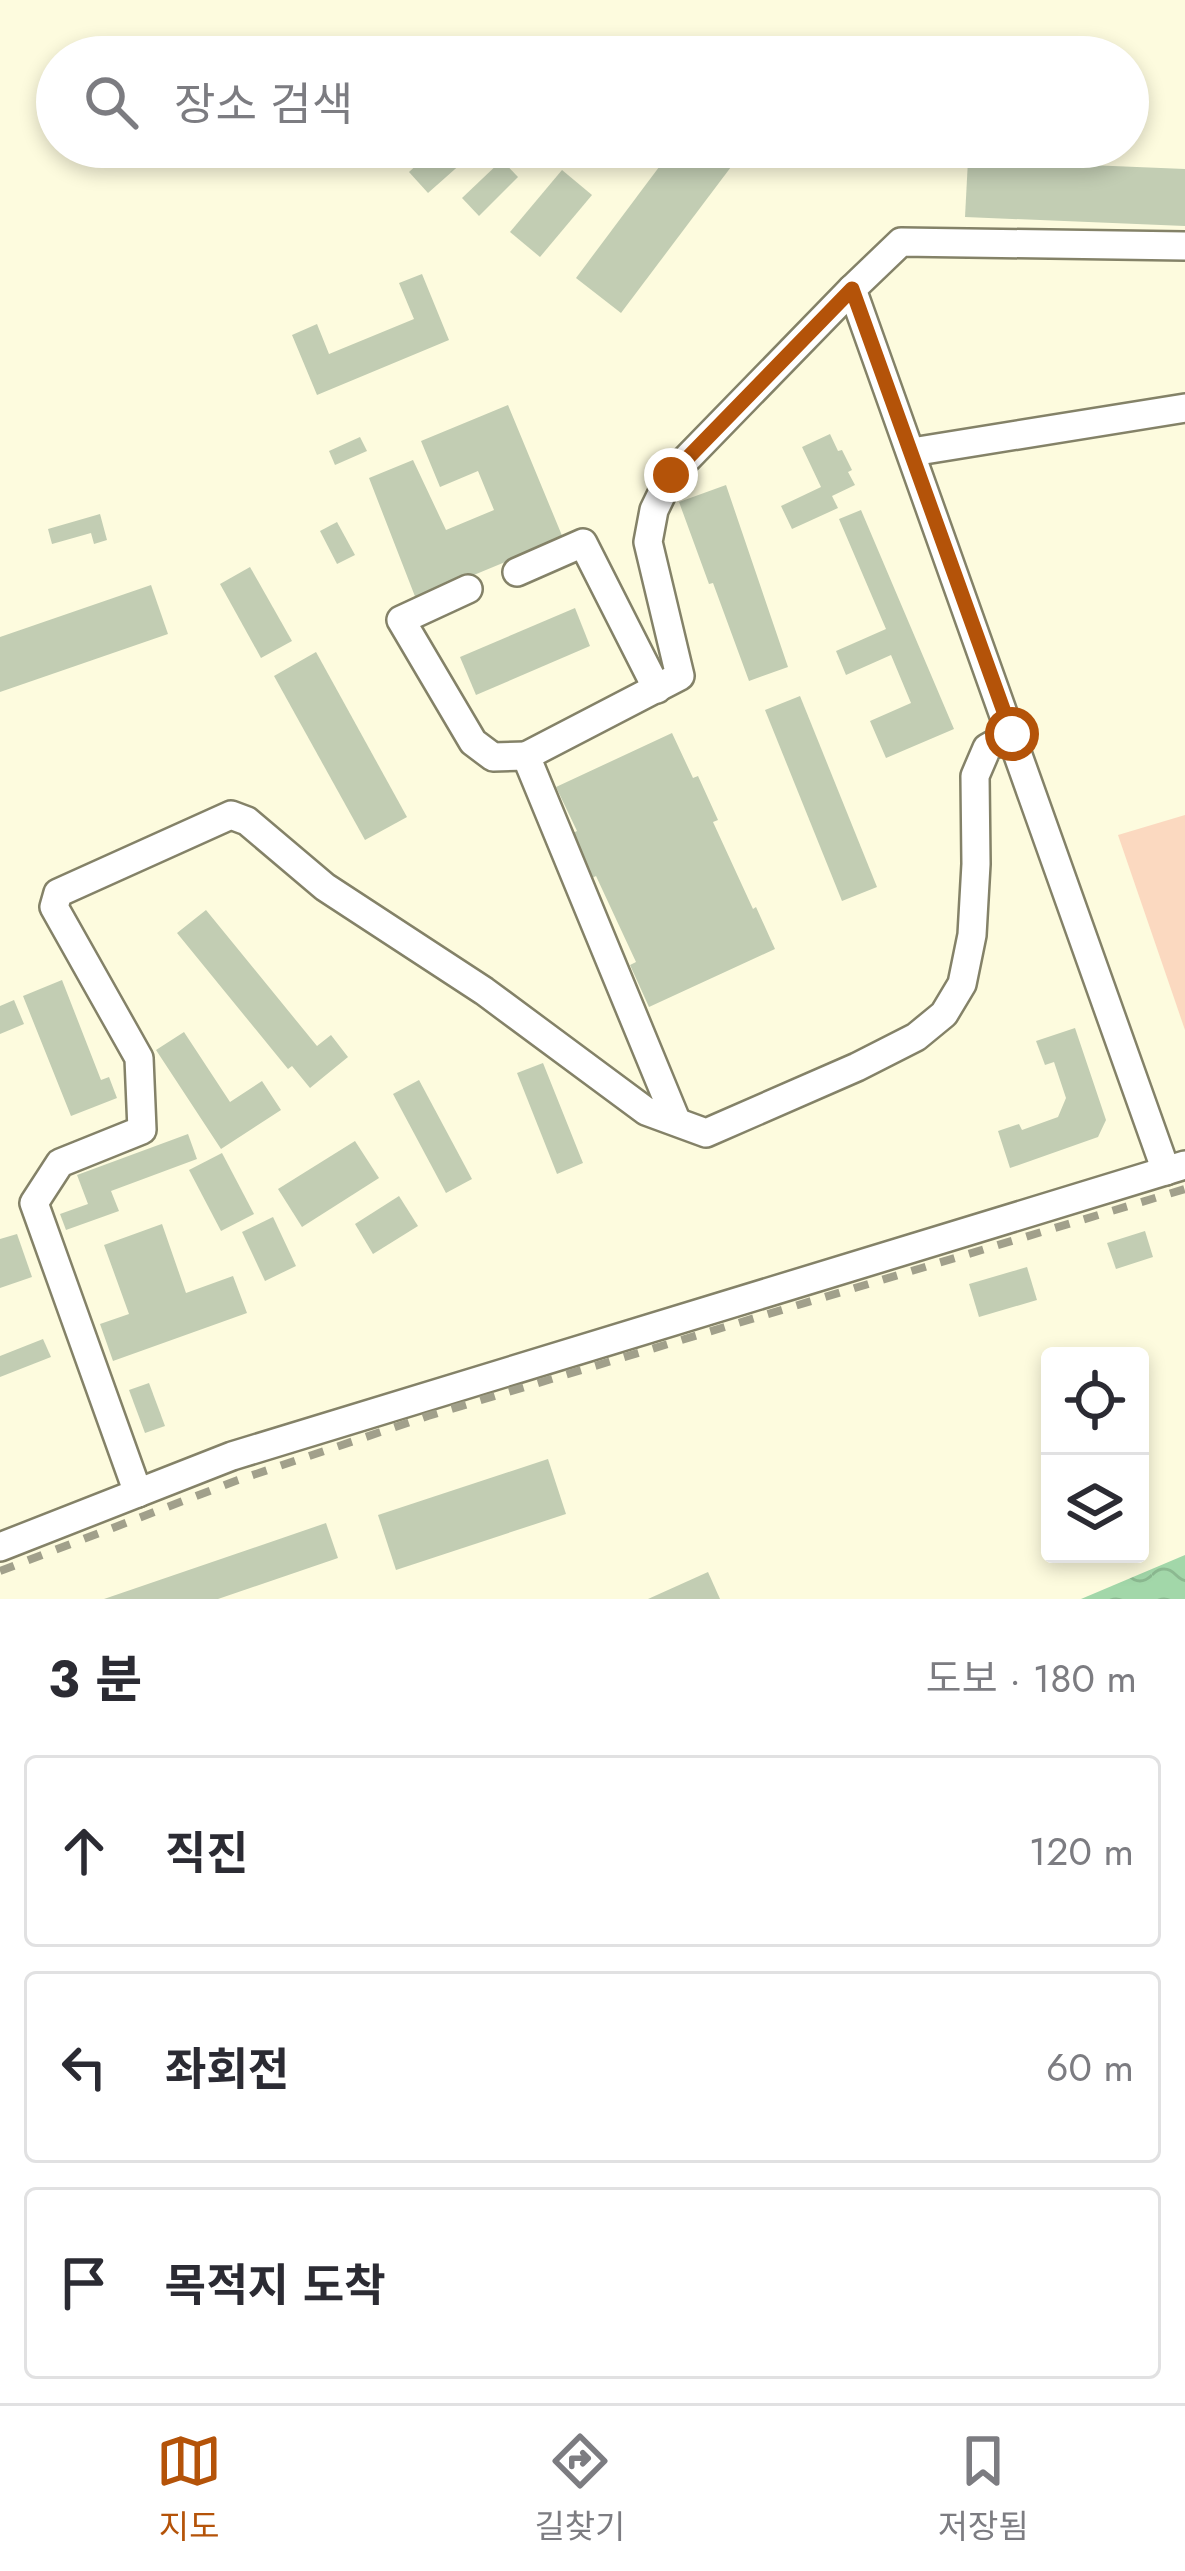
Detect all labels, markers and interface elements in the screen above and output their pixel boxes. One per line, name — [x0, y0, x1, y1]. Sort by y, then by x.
search box — [36, 36, 1149, 168]
icon: search — [78, 69, 144, 135]
text: 장소 검색 — [174, 72, 353, 137]
route end — [644, 448, 698, 502]
route start — [985, 707, 1039, 761]
map controls — [1041, 1347, 1149, 1563]
button: locate — [1041, 1347, 1149, 1455]
button: layers — [1041, 1455, 1149, 1563]
text: 3 분 — [48, 1642, 142, 1716]
text: 도보 · 180 m — [926, 1650, 1137, 1707]
icon: ahead — [51, 1818, 117, 1884]
text: 직진 — [165, 1821, 248, 1886]
text: 120 m — [1029, 1823, 1134, 1880]
icon: left — [51, 2034, 117, 2100]
text: 좌회전 — [165, 2037, 289, 2102]
text: 60 m — [1046, 2039, 1134, 2096]
icon: arrive — [51, 2250, 117, 2316]
text: 목적지 도착 — [165, 2253, 386, 2318]
tab: 지도 — [156, 2428, 222, 2550]
tab: 길찾기 — [534, 2428, 625, 2550]
tab: 저장됨 — [938, 2428, 1029, 2550]

